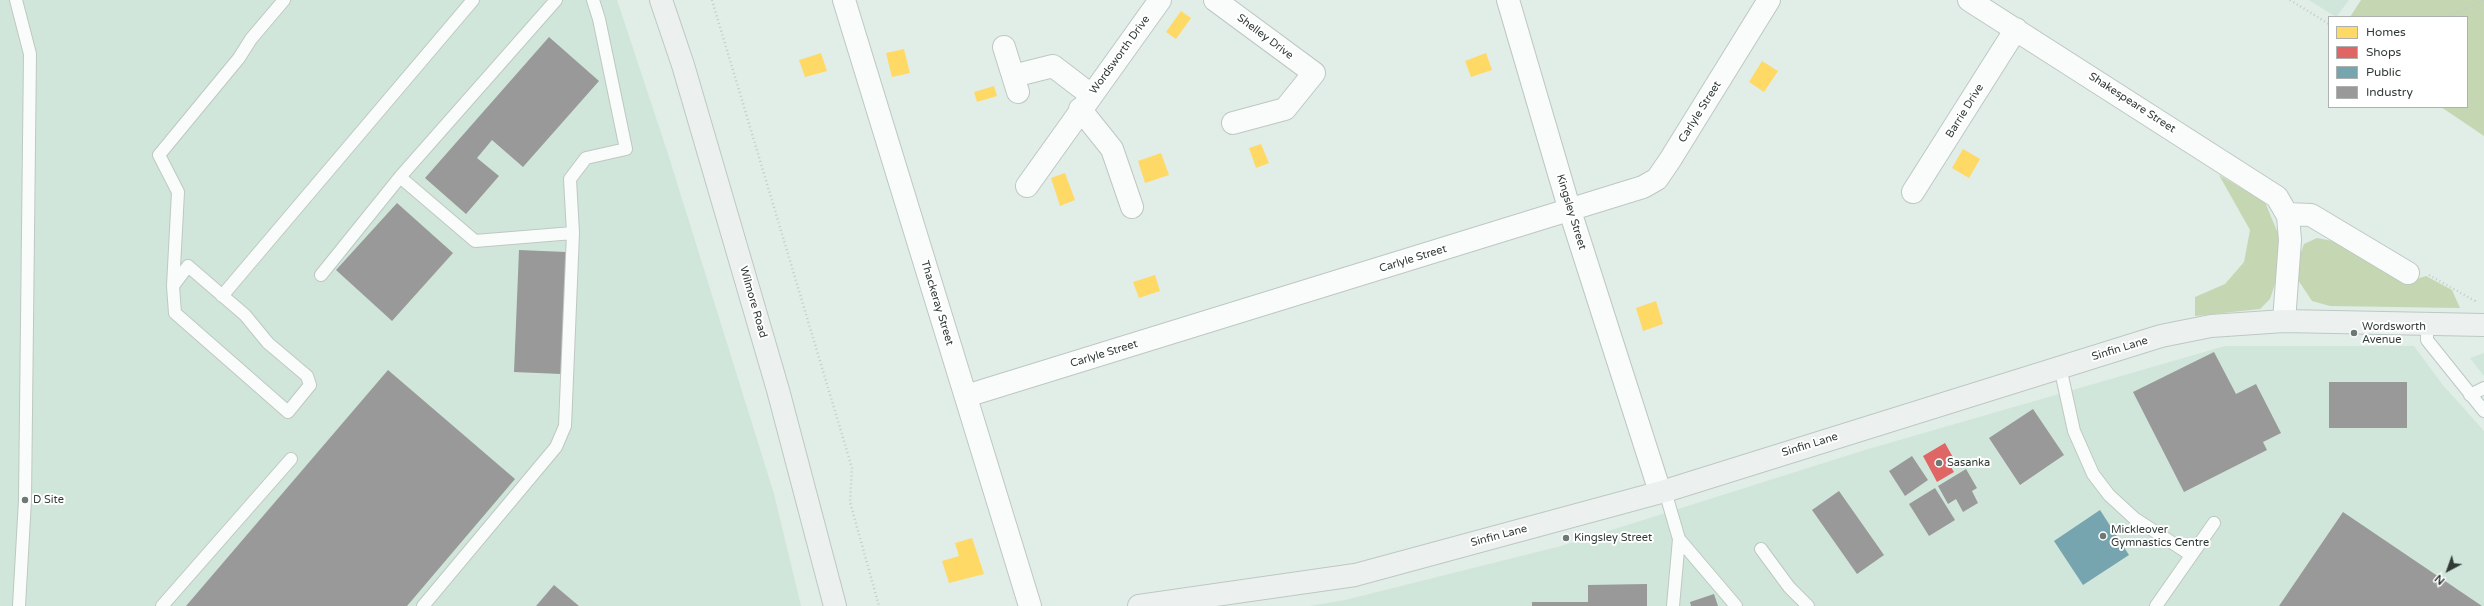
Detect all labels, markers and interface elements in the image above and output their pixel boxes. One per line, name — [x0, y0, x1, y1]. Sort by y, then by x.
street label: Shelley Drive — [1234, 12, 1296, 62]
street label: Wordsworth Drive — [1087, 13, 1153, 97]
legend — [2328, 16, 2468, 108]
text: Homes — [2366, 25, 2406, 39]
text: Shops — [2366, 45, 2401, 59]
text: Public — [2366, 65, 2401, 79]
street label: Shakespeare Street — [2086, 70, 2178, 136]
street label: Carlyle Street — [1676, 79, 1724, 145]
street label: Barrie Drive — [1943, 82, 1987, 140]
text: Industry — [2366, 85, 2413, 99]
street label: Kingsley Street — [1553, 173, 1589, 251]
street label: Carlyle Street — [1378, 242, 1448, 276]
street label: Thackeray Street — [918, 259, 956, 347]
street label: Wilmore Road — [736, 265, 770, 339]
place label: Wordsworth Avenue — [2362, 320, 2426, 346]
marker: Wordsworth Avenue — [2349, 328, 2359, 338]
street label: Sinfin Lane — [2090, 334, 2150, 364]
street label: Carlyle Street — [1069, 337, 1139, 371]
street label: Sinfin Lane — [1780, 430, 1840, 460]
place label: Sasanka — [1947, 456, 1990, 470]
marker: Sasanka — [1934, 458, 1944, 468]
place label: D Site — [33, 493, 64, 507]
marker: D Site — [20, 495, 30, 505]
street label: Sinfin Lane — [1469, 522, 1529, 550]
place label: Mickleover Gymnastics Centre — [2111, 523, 2209, 549]
place label: Kingsley Street — [1574, 531, 1652, 545]
marker: Mickleover Gymnastics Centre — [2098, 531, 2108, 541]
marker: Kingsley Street — [1561, 533, 1571, 543]
north arrow — [2428, 550, 2468, 590]
text: N — [2432, 572, 2447, 587]

